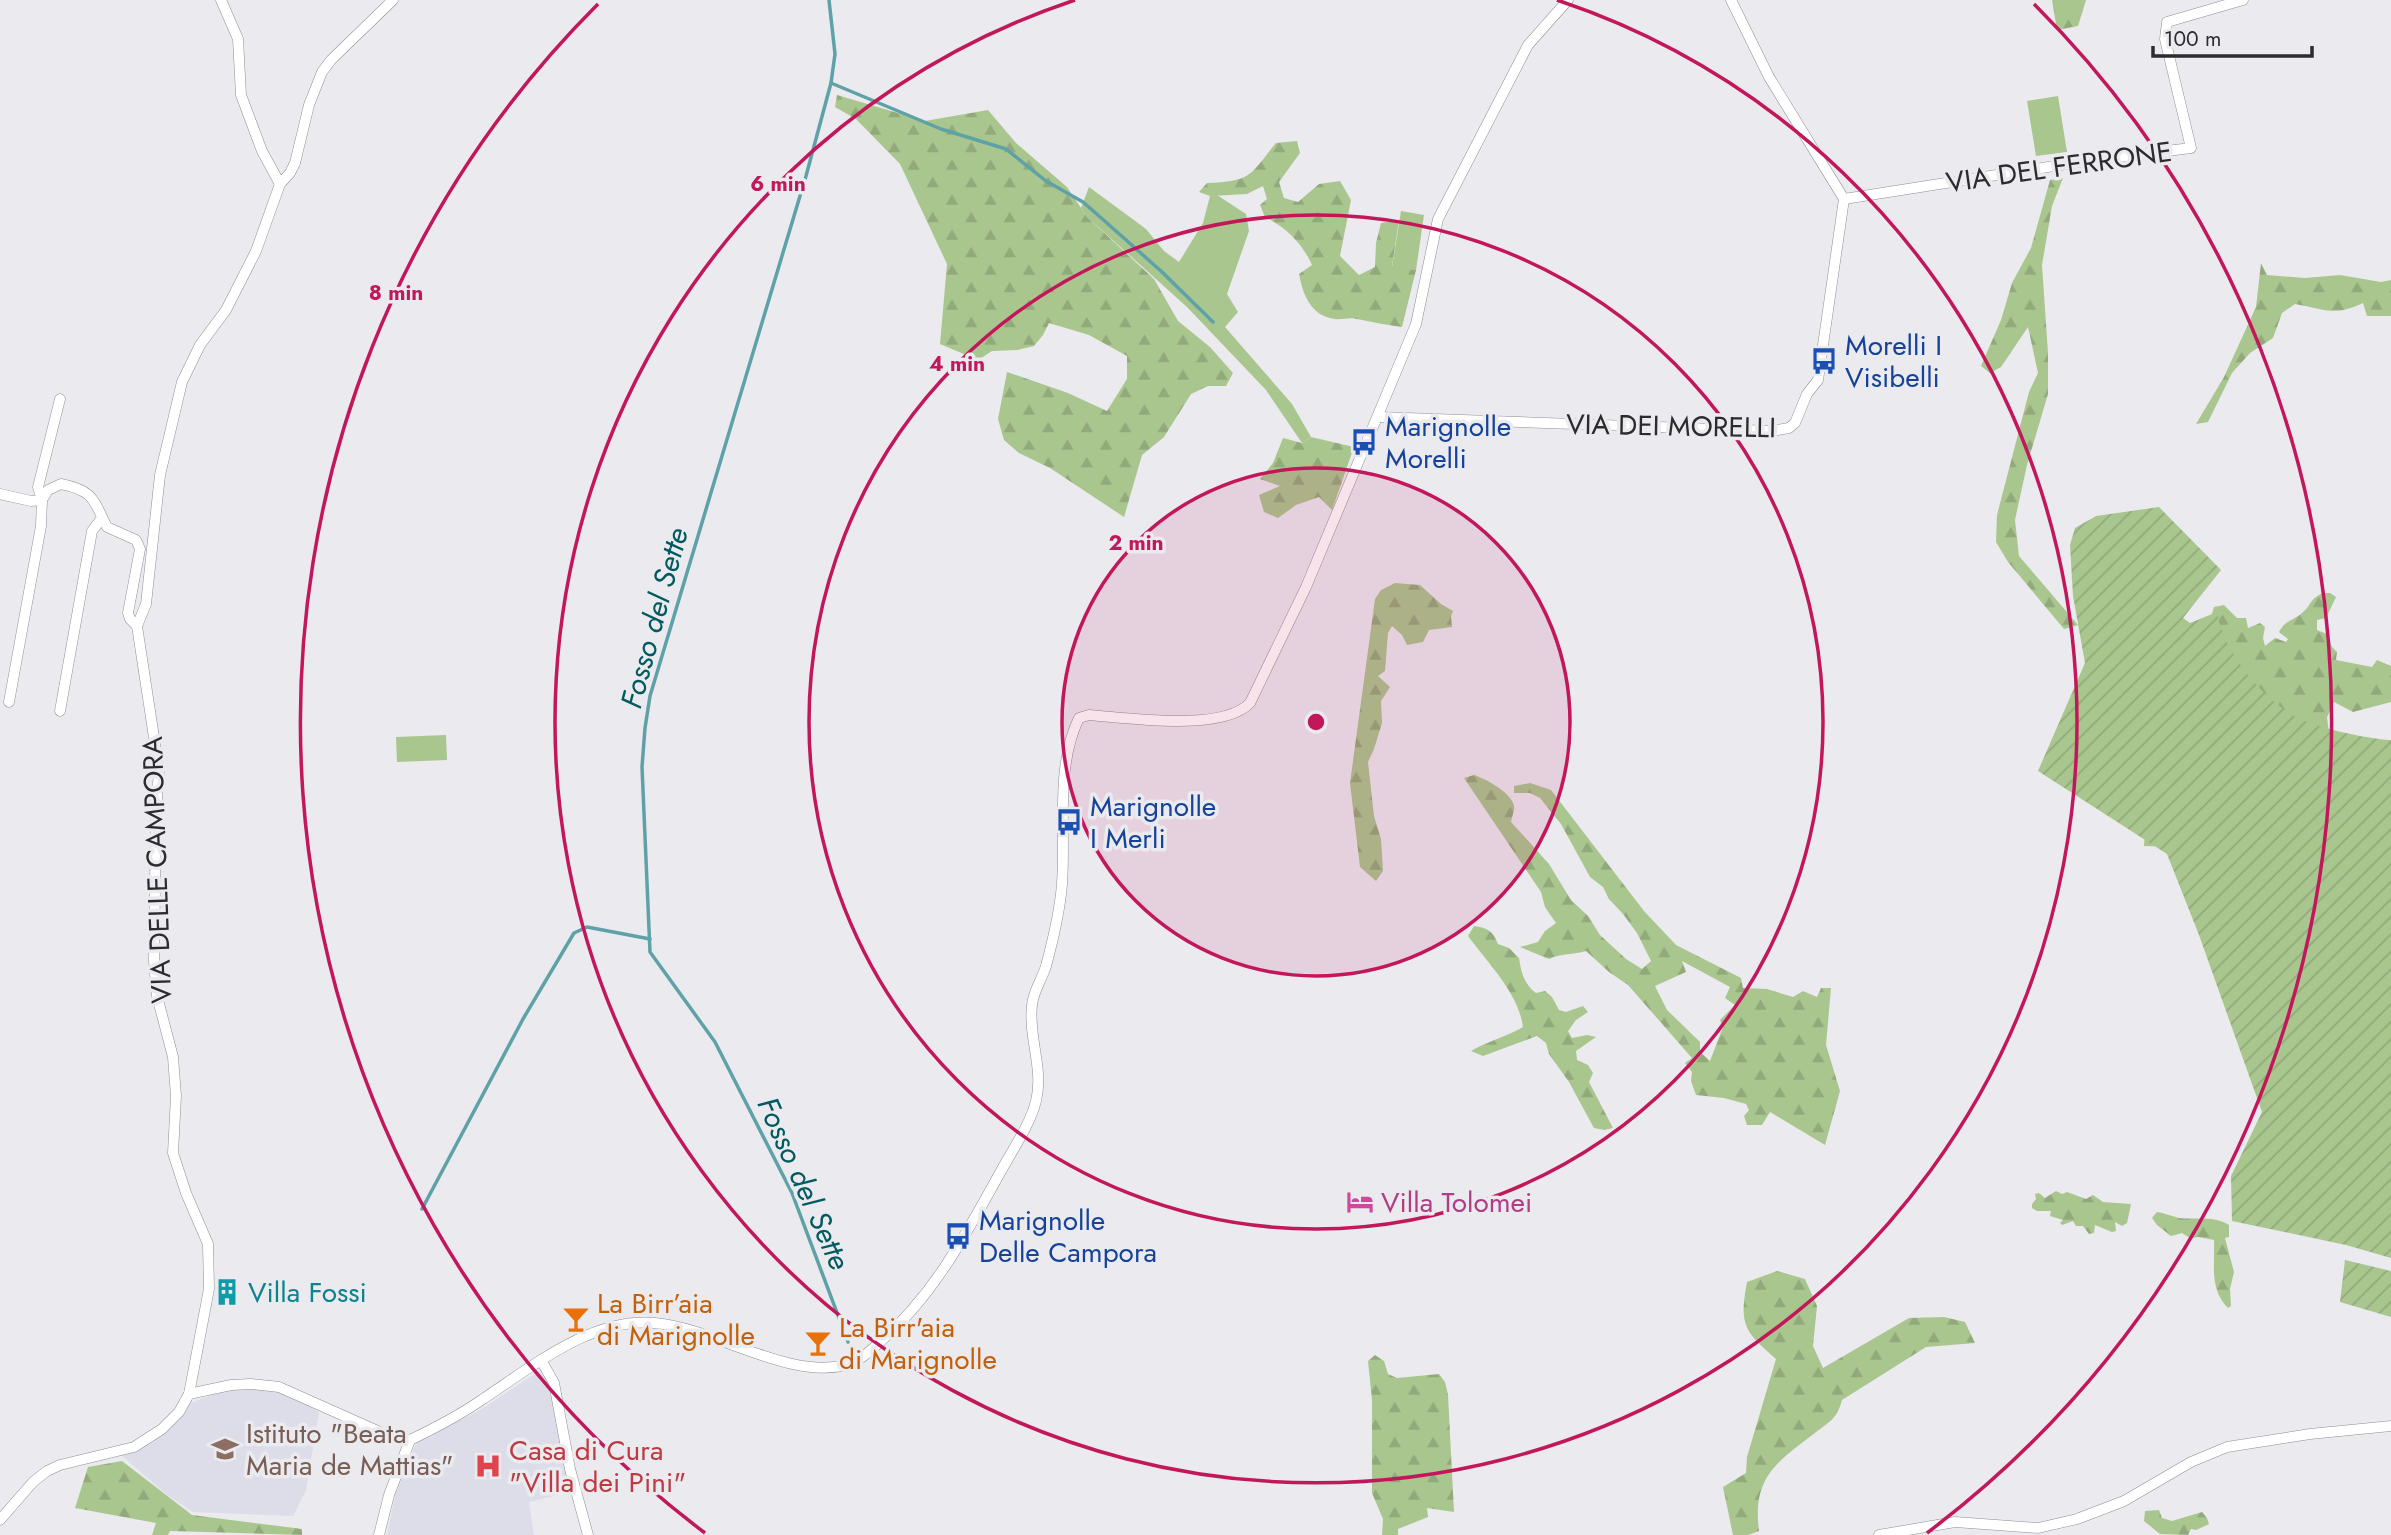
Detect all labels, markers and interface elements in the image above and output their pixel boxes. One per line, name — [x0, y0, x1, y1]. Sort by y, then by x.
scale bar — [2153, 14, 2312, 58]
text: 100 m — [2164, 24, 2221, 54]
street label: VIA DEL FERRONE — [1943, 131, 2175, 203]
text: 6 min — [750, 169, 806, 199]
text: 8 min — [369, 278, 423, 308]
place label: Morelli I Visibelli — [1845, 325, 1942, 398]
bus stop icon: Morelli I Visibelli — [1809, 346, 1839, 376]
text: 4 min — [929, 349, 985, 379]
street label: VIA DEI MORELLI — [1566, 404, 1776, 448]
place label: Marignolle Morelli — [1385, 406, 1511, 479]
bus stop icon: Marignolle Morelli — [1349, 427, 1379, 457]
water label: Fosso del Sette — [609, 523, 699, 713]
text: 2 min — [1108, 528, 1164, 558]
centre of rings — [1304, 710, 1328, 734]
street label: VIA DELLE CAMPORA — [132, 735, 182, 1004]
place label: Marignolle I Merli — [1090, 786, 1216, 859]
bus stop icon: Marignolle I Merli — [1054, 807, 1084, 837]
water label: Fosso del Sette — [747, 1090, 861, 1276]
place label: Villa Tolomei — [1381, 1182, 1532, 1223]
hotel icon: Villa Tolomei — [1345, 1187, 1375, 1217]
place label: Marignolle Delle Campora — [979, 1200, 1157, 1273]
bus stop icon: Marignolle Delle Campora — [943, 1221, 973, 1251]
place label: Villa Fossi — [248, 1272, 367, 1313]
building icon: Villa Fossi — [212, 1277, 242, 1307]
place label: La Birr’aia di Marignolle — [597, 1283, 755, 1356]
bar icon: La Birr’aia di Marignolle — [561, 1304, 591, 1334]
place label: La Birr'aia di Marignolle — [839, 1307, 997, 1380]
bar icon: La Birr'aia di Marignolle — [803, 1328, 833, 1358]
place label: Istituto "Beata Maria de Mattias" — [246, 1413, 453, 1486]
place label: Casa di Cura "Villa dei Pini" — [509, 1430, 686, 1503]
school or university icon: Istituto "Beata Maria de Mattias" — [210, 1434, 240, 1464]
hospital icon: Casa di Cura "Villa dei Pini" — [473, 1451, 503, 1481]

